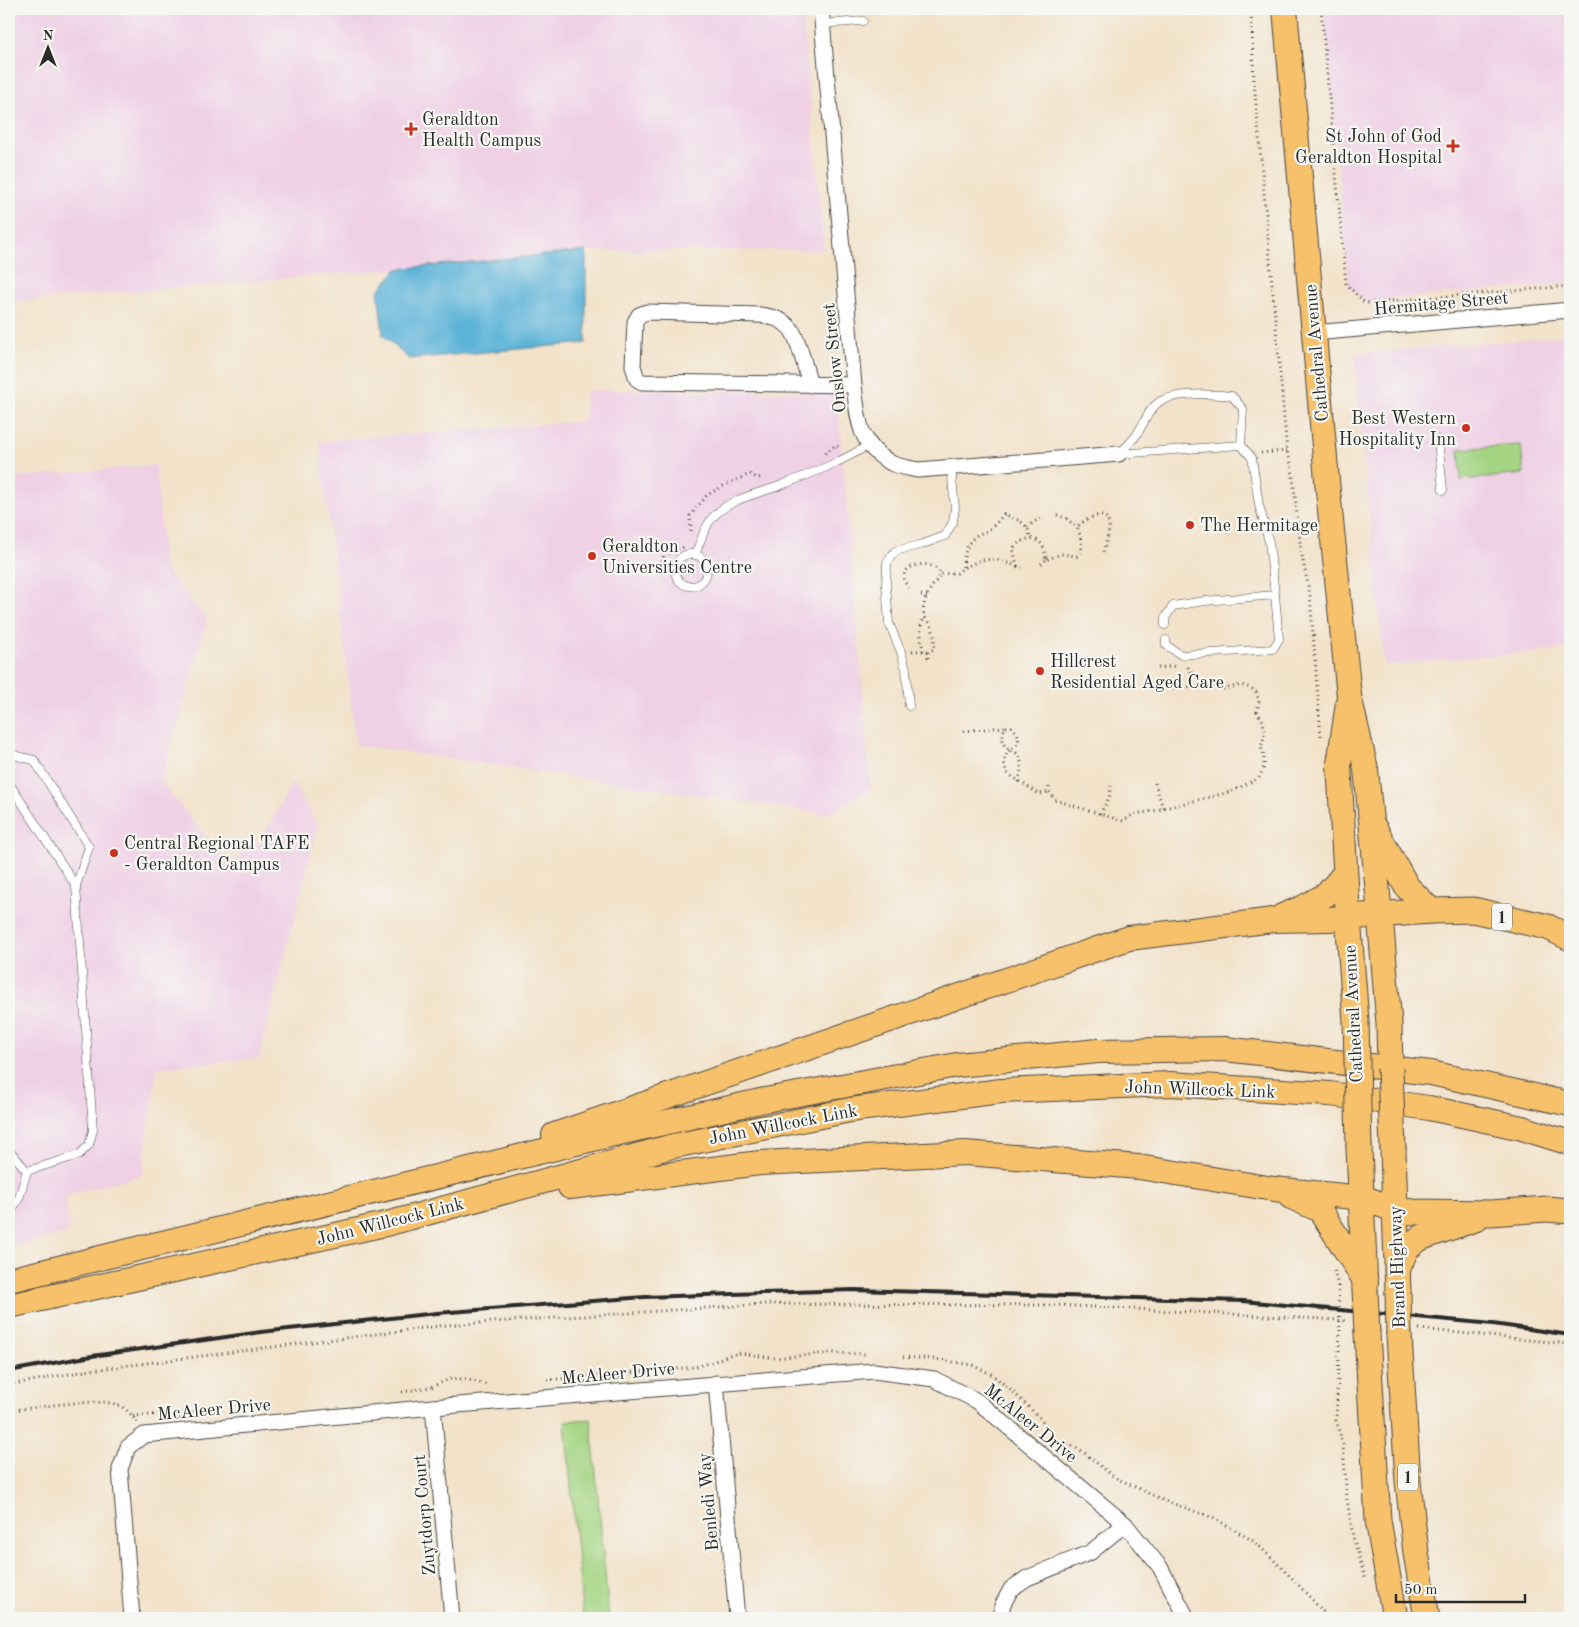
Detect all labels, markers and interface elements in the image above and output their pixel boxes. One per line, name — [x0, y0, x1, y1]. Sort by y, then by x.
north arrow — [22, 22, 72, 72]
text: N — [43, 29, 54, 43]
place label: Geraldton Health Campus — [422, 111, 542, 150]
marker: Geraldton Health Campus — [404, 122, 418, 136]
place label: St John of God Geraldton Hospital — [1295, 128, 1442, 167]
marker: St John of God Geraldton Hospital — [1446, 139, 1460, 153]
street label: Cathedral Avenue — [1302, 283, 1332, 422]
street label: Hermitage Street — [1373, 289, 1509, 319]
street label: Onslow Street — [820, 302, 850, 414]
place label: Best Western Hospitality Inn — [1339, 410, 1456, 449]
marker: Best Western Hospitality Inn — [1460, 422, 1472, 434]
place label: The Hermitage — [1200, 517, 1318, 535]
marker: The Hermitage — [1184, 519, 1196, 531]
place label: Geraldton Universities Centre — [602, 538, 752, 577]
marker: Geraldton Universities Centre — [586, 550, 598, 562]
place label: Hillcrest Residential Aged Care — [1050, 653, 1224, 692]
marker: Hillcrest Residential Aged Care — [1034, 665, 1046, 677]
place label: Central Regional TAFE - Geraldton Campus — [124, 835, 309, 874]
marker: Central Regional TAFE - Geraldton Campus — [108, 847, 120, 859]
road number: 1 — [1492, 904, 1512, 930]
street label: Cathedral Avenue — [1341, 945, 1367, 1083]
street label: John Willcock Link — [1124, 1078, 1276, 1102]
street label: John Willcock Link — [707, 1102, 859, 1148]
street label: John Willcock Link — [315, 1195, 466, 1249]
street label: Brand Highway — [1387, 1205, 1409, 1329]
street label: McAleer Drive — [561, 1360, 676, 1388]
street label: McAleer Drive — [981, 1381, 1080, 1467]
street label: McAleer Drive — [157, 1396, 272, 1424]
street label: Benledi Way — [696, 1451, 722, 1552]
street label: Zuytdorp Court — [411, 1454, 439, 1576]
road number: 1 — [1398, 1464, 1418, 1490]
scale bar — [1396, 1572, 1525, 1604]
text: 50 m — [1404, 1583, 1438, 1598]

